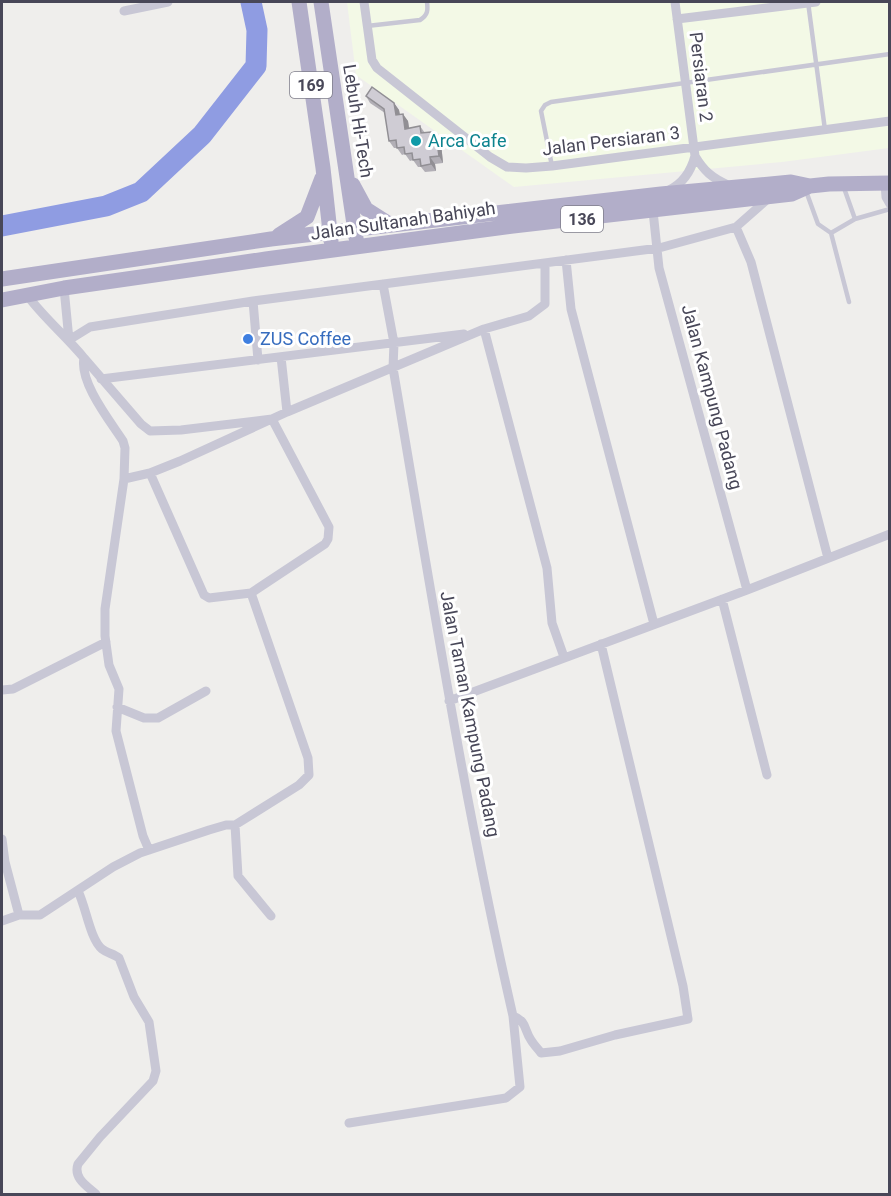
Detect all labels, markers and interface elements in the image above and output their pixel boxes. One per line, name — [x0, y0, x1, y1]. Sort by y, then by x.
street label: Persiaran 2 — [686, 31, 717, 123]
street label: Lebuh Hi-Tech — [339, 63, 378, 179]
road number: 169 — [290, 72, 332, 98]
street label: Jalan Persiaran 3 — [541, 122, 681, 159]
place label: Arca Cafe — [428, 130, 506, 151]
marker: Arca Cafe — [409, 134, 423, 148]
street label: Jalan Sultanah Bahiyah — [309, 197, 497, 244]
road number: 136 — [561, 206, 603, 232]
street label: Jalan Kampung Padang — [678, 302, 747, 492]
place label: ZUS Coffee — [260, 328, 351, 349]
marker: ZUS Coffee — [241, 332, 255, 346]
street label: Jalan Taman Kampung Padang — [436, 589, 505, 839]

